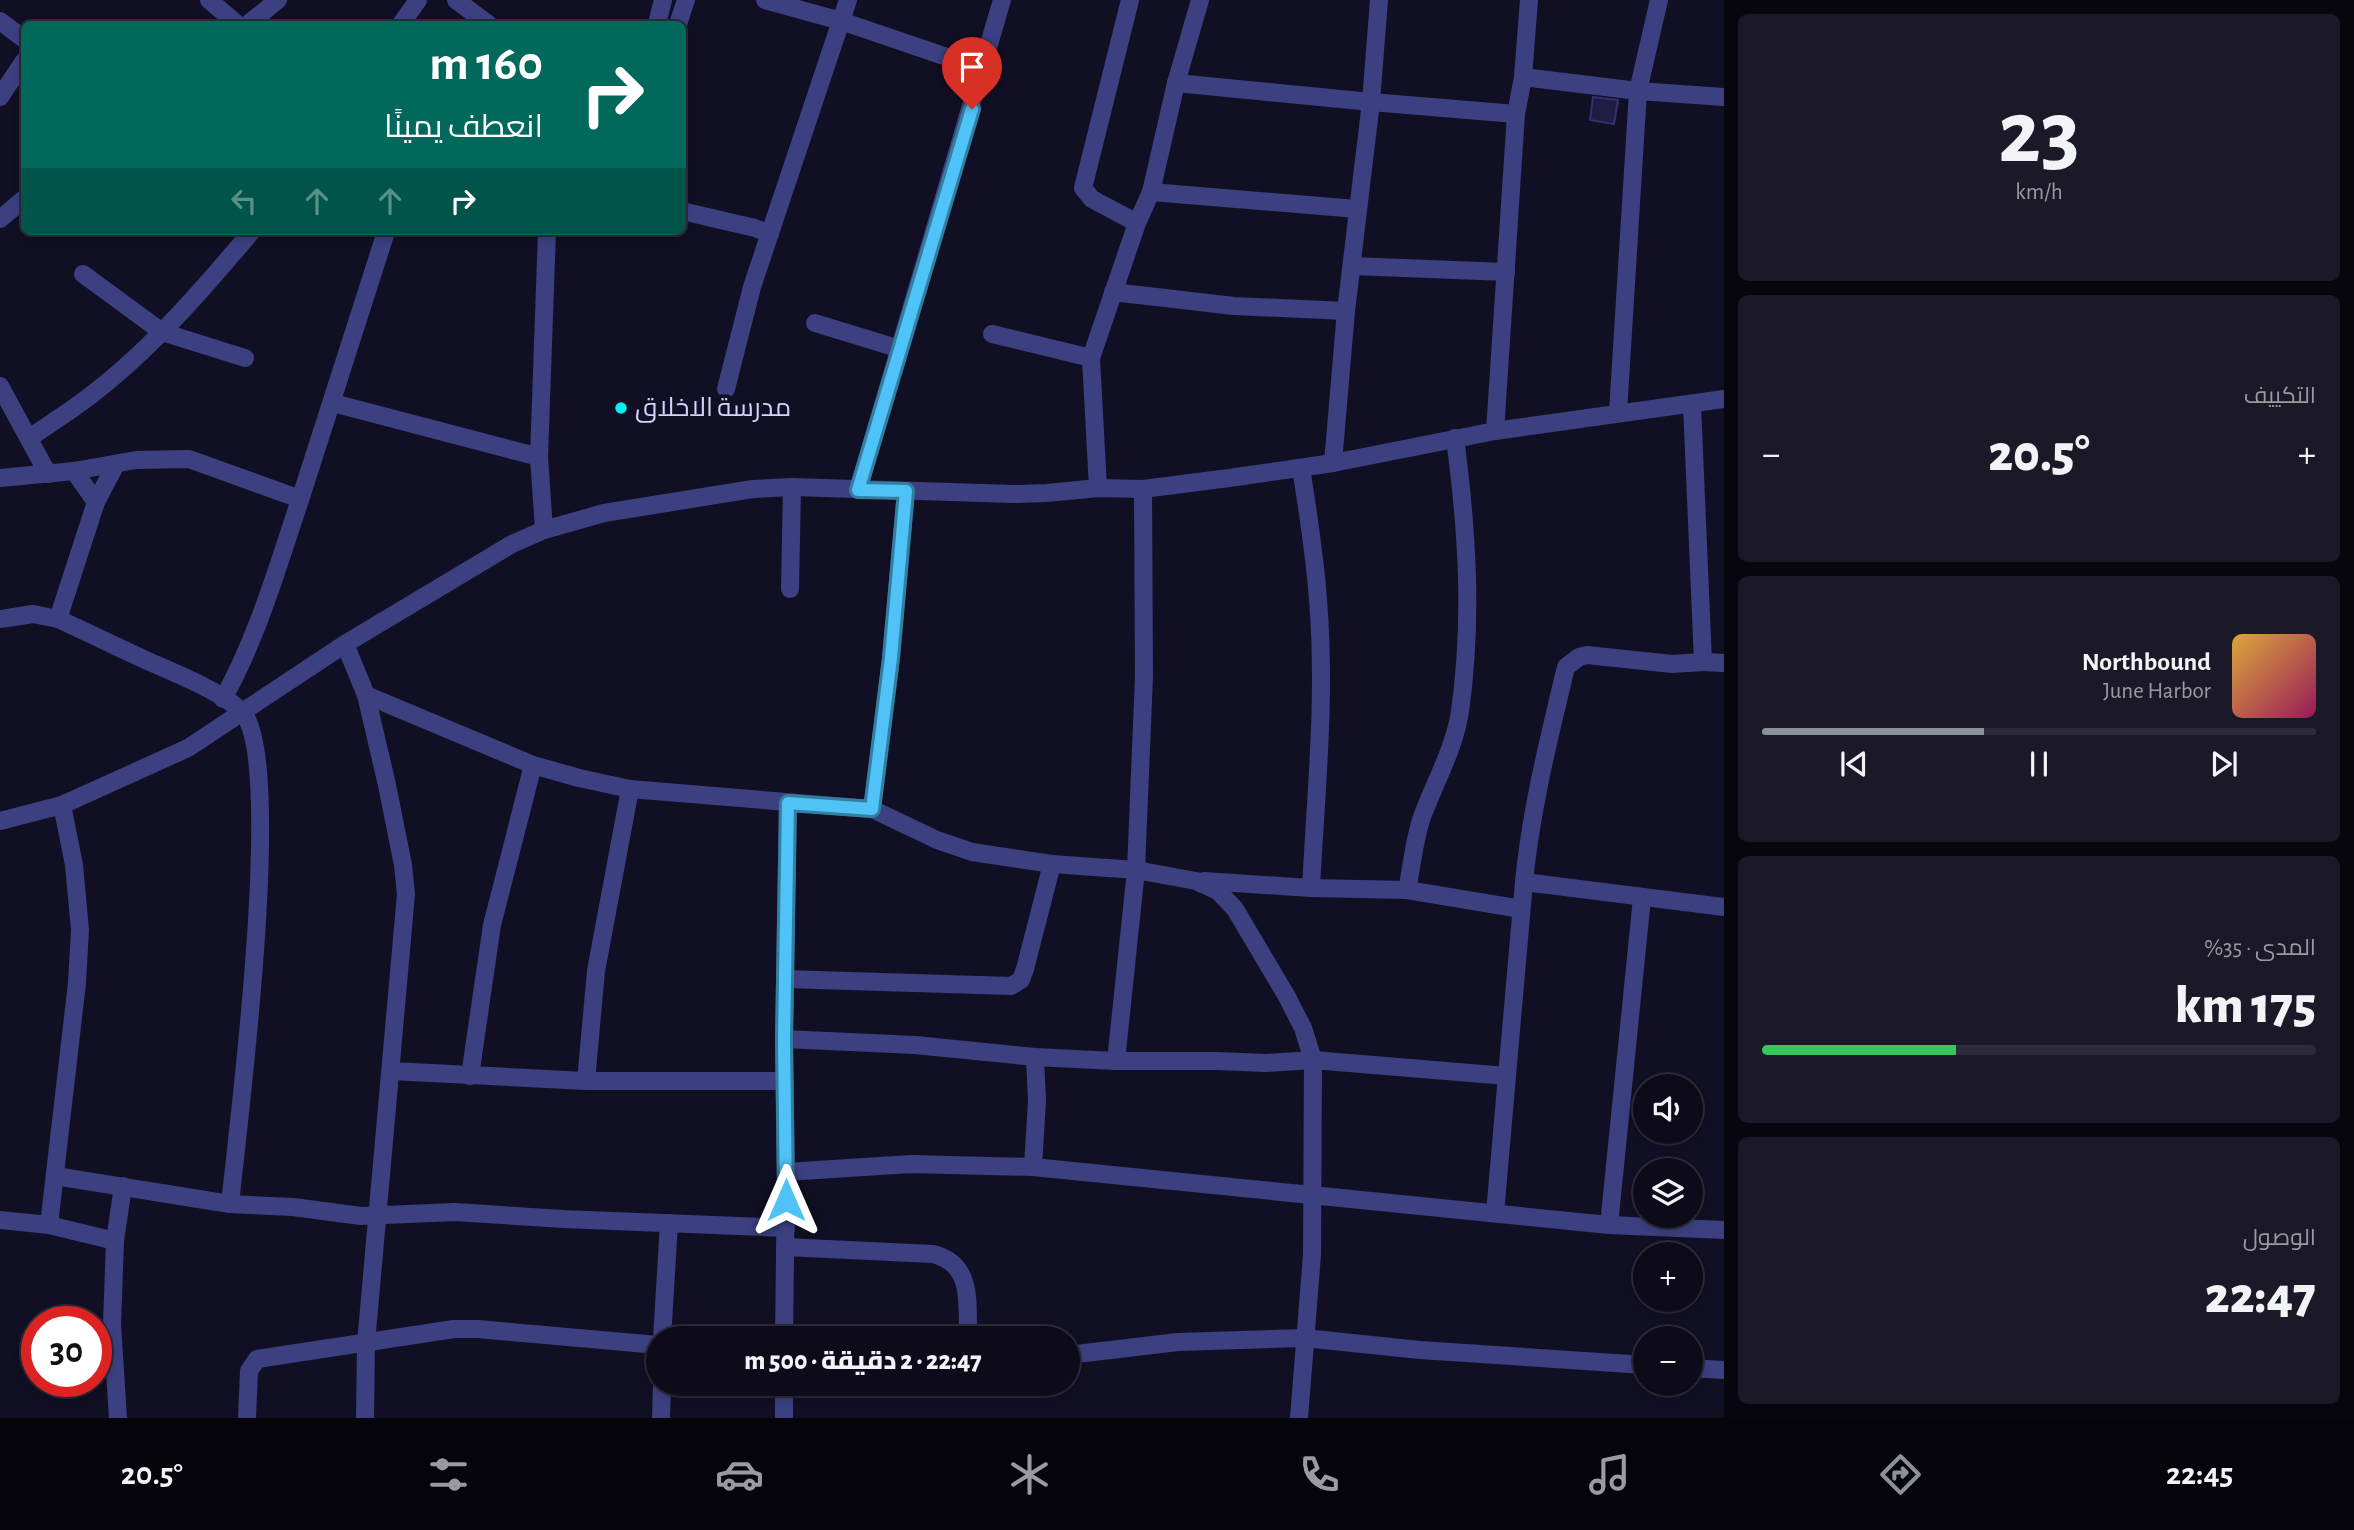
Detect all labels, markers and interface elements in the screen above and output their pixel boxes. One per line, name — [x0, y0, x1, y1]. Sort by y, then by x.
pin — [942, 37, 1002, 109]
text: 160 m — [429, 40, 543, 89]
icon: arrive — [953, 48, 991, 86]
icon: right — [567, 49, 658, 140]
text: 23 — [1998, 88, 2080, 179]
text: انعطف يمينًا — [384, 111, 543, 143]
text: km/h — [2015, 181, 2063, 204]
icon: left — [225, 182, 263, 220]
icon: ahead — [298, 182, 336, 220]
icon: ahead — [371, 182, 409, 220]
icon: right — [444, 182, 482, 220]
text: التكييف — [2244, 385, 2316, 408]
place label: مدرسة الاخلاق — [635, 395, 791, 423]
marker: مدرسة الاخلاق — [613, 400, 629, 416]
text: 20.5° — [1988, 428, 2090, 480]
text: − — [1762, 436, 1780, 474]
text: + — [2298, 436, 2316, 474]
text: Northbound — [2082, 649, 2211, 675]
text: June Harbor — [2103, 680, 2211, 703]
icon: previous — [1835, 745, 1873, 783]
icon: pause — [2020, 745, 2058, 783]
icon: next — [2205, 745, 2243, 783]
text: المدى · 35% — [2204, 937, 2316, 960]
text: 175 km — [2175, 980, 2316, 1032]
map controls — [1633, 1074, 1703, 1396]
button: sound — [1633, 1074, 1703, 1144]
button: layers — [1633, 1158, 1703, 1228]
position arrow — [749, 1163, 823, 1237]
text: الوصول — [2243, 1227, 2316, 1250]
button: + — [1633, 1242, 1703, 1312]
text: 22:47 — [2205, 1270, 2316, 1322]
speed limit sign: 30 — [21, 1306, 112, 1397]
button: − — [1633, 1326, 1703, 1396]
text: 22:47 · 2 دقيقة · 500 m — [744, 1348, 982, 1374]
icon: filters — [424, 1450, 473, 1499]
icon: car — [715, 1450, 764, 1499]
icon: climate — [1005, 1450, 1054, 1499]
icon: phone — [1295, 1450, 1344, 1499]
icon: music — [1585, 1450, 1634, 1499]
icon: directions — [1876, 1450, 1925, 1499]
text: 20.5° — [121, 1458, 183, 1490]
text: 22:45 — [2166, 1458, 2233, 1490]

